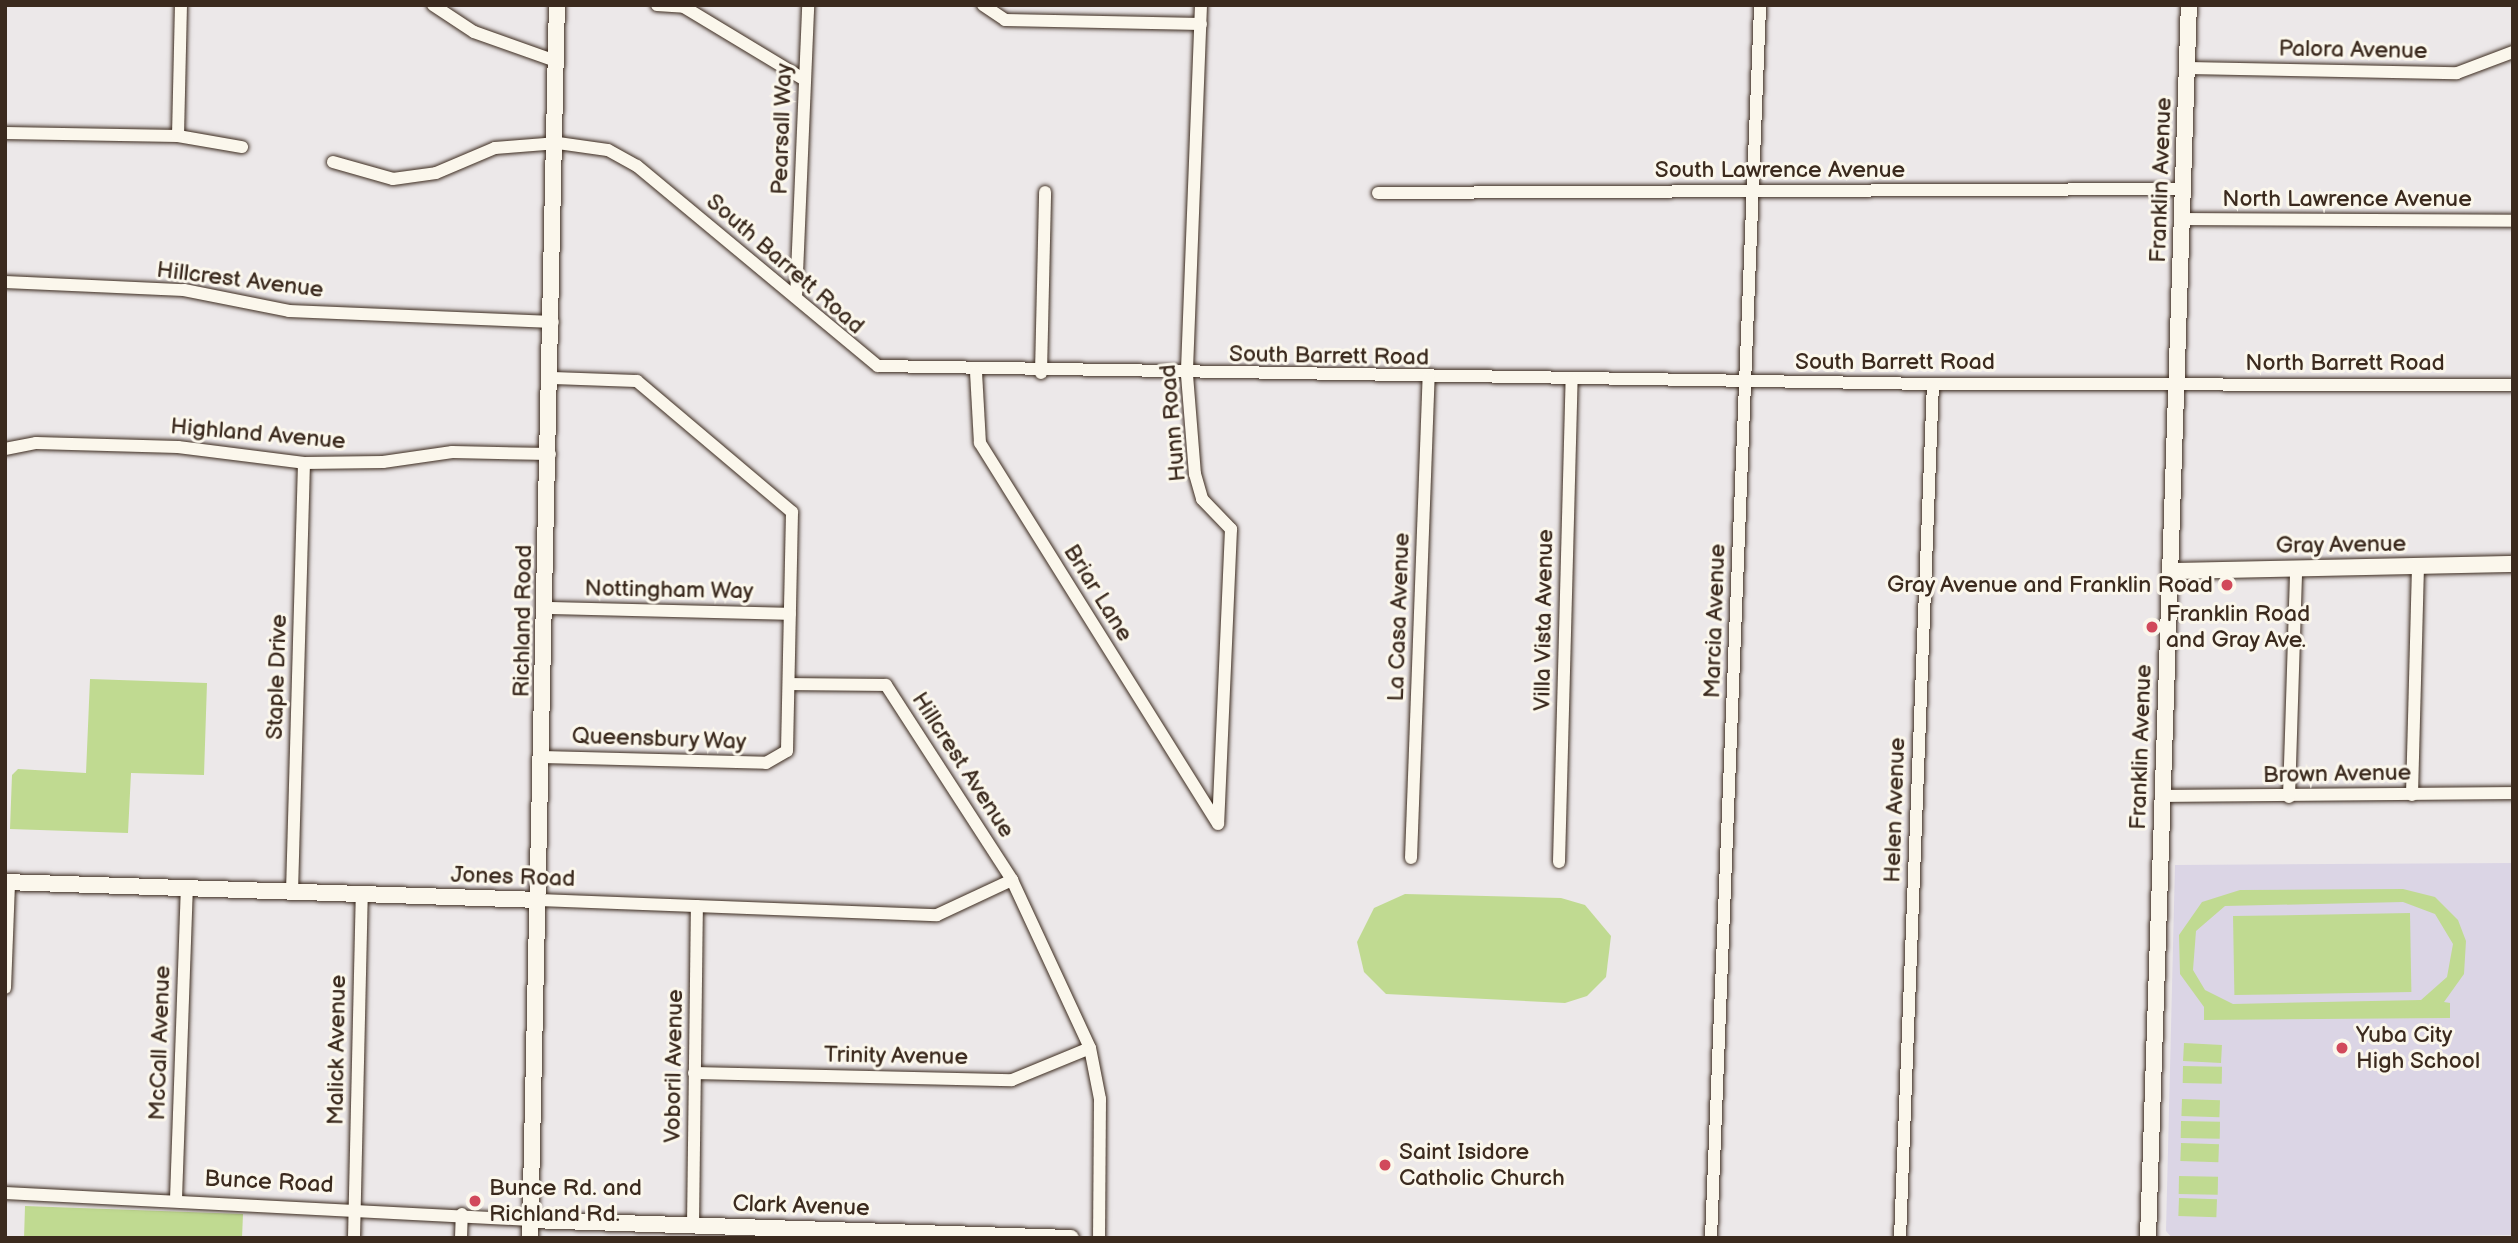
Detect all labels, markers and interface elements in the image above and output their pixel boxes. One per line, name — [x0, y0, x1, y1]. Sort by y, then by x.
street label: Palora Avenue — [2278, 35, 2428, 65]
street label: Pearsall Way — [766, 62, 798, 196]
street label: Franklin Avenue — [2144, 97, 2178, 263]
street label: South Lawrence Avenue — [1655, 156, 1905, 184]
street label: North Lawrence Avenue — [2222, 185, 2472, 213]
street label: South Barrett Road — [700, 188, 870, 340]
street label: Hillcrest Avenue — [155, 256, 325, 304]
street label: South Barrett Road — [1229, 340, 1429, 372]
street label: South Barrett Road — [1795, 348, 1995, 376]
street label: North Barrett Road — [2245, 349, 2445, 377]
street label: Hunn Road — [1154, 363, 1192, 483]
street label: Highland Avenue — [169, 413, 347, 455]
street label: Villa Vista Avenue — [1529, 528, 1559, 712]
street label: Gray Avenue — [2275, 530, 2407, 560]
street label: La Casa Avenue — [1382, 532, 1416, 702]
street label: Briar Lane — [1057, 539, 1139, 647]
street label: Marcia Avenue — [1699, 543, 1731, 699]
street label: Richland Road — [508, 544, 538, 698]
place label: Gray Avenue and Franklin Road — [1885, 571, 2213, 599]
street label: Nottingham Way — [584, 575, 754, 605]
marker: Gray Avenue and Franklin Road — [2219, 577, 2235, 593]
place label: Franklin Road and Gray Ave. — [2166, 600, 2310, 654]
street label: Staple Drive — [261, 614, 293, 740]
marker: Franklin Road and Gray Ave. — [2144, 619, 2160, 635]
street label: Franklin Avenue — [2124, 664, 2158, 830]
street label: Hillcrest Avenue — [906, 687, 1020, 843]
street label: Queensbury Way — [570, 722, 748, 756]
street label: Helen Avenue — [1879, 737, 1911, 883]
street label: Brown Avenue — [2263, 759, 2411, 789]
street label: Jones Road — [450, 861, 576, 893]
street label: McCall Avenue — [144, 965, 176, 1121]
street label: Malick Avenue — [322, 975, 352, 1125]
street label: Voboril Avenue — [659, 989, 689, 1143]
place label: Yuba City High School — [2356, 1021, 2481, 1075]
marker: Yuba City High School — [2334, 1040, 2350, 1056]
street label: Trinity Avenue — [823, 1041, 969, 1071]
place label: Saint Isidore Catholic Church — [1399, 1138, 1565, 1192]
marker: Saint Isidore Catholic Church — [1377, 1157, 1393, 1173]
street label: Bunce Road — [204, 1165, 334, 1199]
place label: Bunce Rd. and Richland Rd. — [489, 1174, 642, 1228]
street label: Clark Avenue — [732, 1190, 870, 1222]
marker: Bunce Rd. and Richland Rd. — [467, 1193, 483, 1209]

